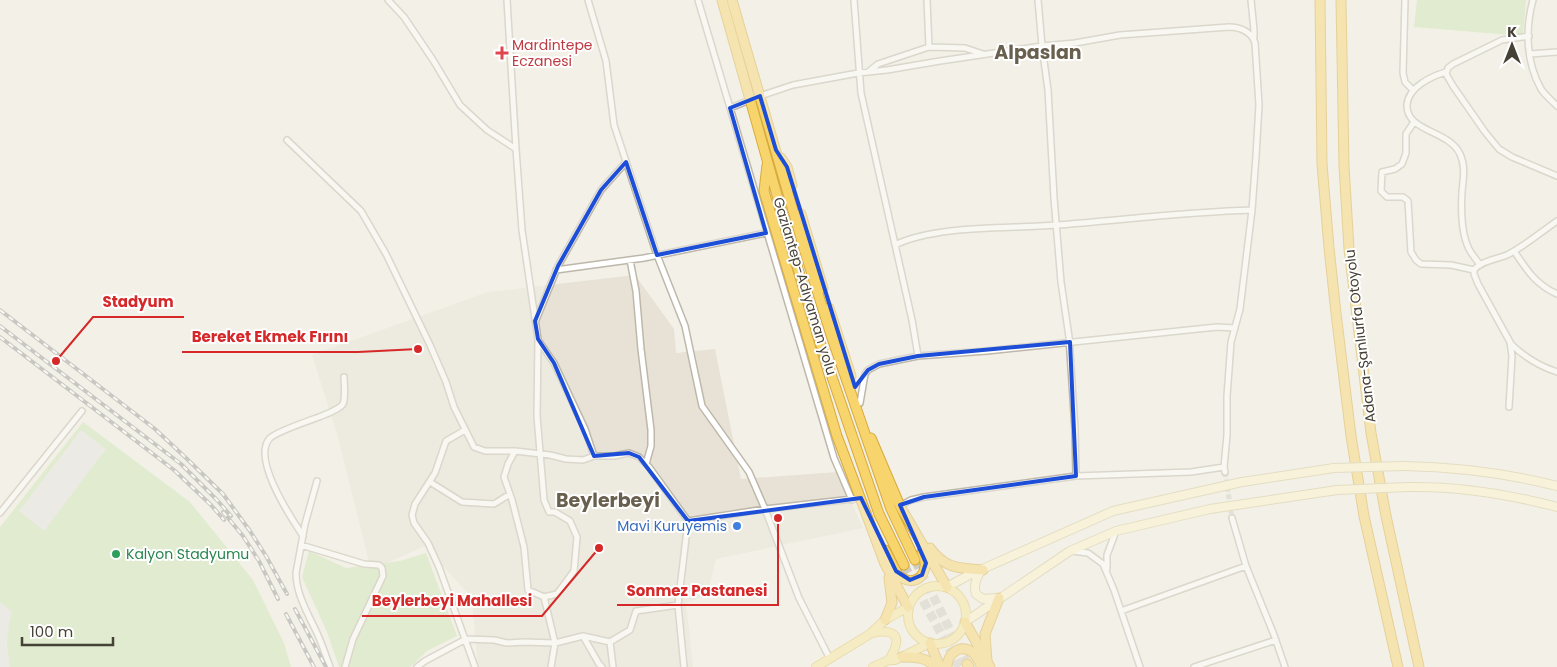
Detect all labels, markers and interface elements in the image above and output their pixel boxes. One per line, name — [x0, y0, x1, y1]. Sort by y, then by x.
north arrow — [1487, 20, 1537, 70]
text: K — [1507, 22, 1517, 42]
place label: Mardintepe Eczanesi — [512, 35, 593, 71]
district label: Alpaslan — [994, 39, 1082, 66]
marker: Mardintepe Eczanesi — [496, 47, 508, 59]
street label: Gaziantep-Adıyaman yolu — [768, 195, 842, 377]
street label: Adana-Şanlıurfa Otoyolu — [1339, 248, 1381, 424]
callout: Stadyum — [93, 287, 184, 317]
text: Stadyum — [102, 291, 174, 312]
callout: Bereket Ekmek Fırını — [182, 322, 358, 352]
text: Bereket Ekmek Fırını — [192, 326, 348, 347]
district label: Beylerbeyi — [556, 487, 660, 514]
place label: Mavi Kuruyemis — [617, 516, 727, 536]
marker: Mavi Kuruyemis — [731, 520, 743, 532]
place label: Kalyon Stadyumu — [126, 544, 249, 564]
marker: Kalyon Stadyumu — [110, 548, 122, 560]
callout: Sonmez Pastanesi — [617, 575, 778, 605]
text: Sonmez Pastanesi — [627, 580, 767, 601]
callout: Beylerbeyi Mahallesi — [362, 586, 542, 616]
text: Beylerbeyi Mahallesi — [372, 590, 532, 611]
scale bar — [22, 614, 114, 646]
text: 100 m — [30, 621, 73, 642]

